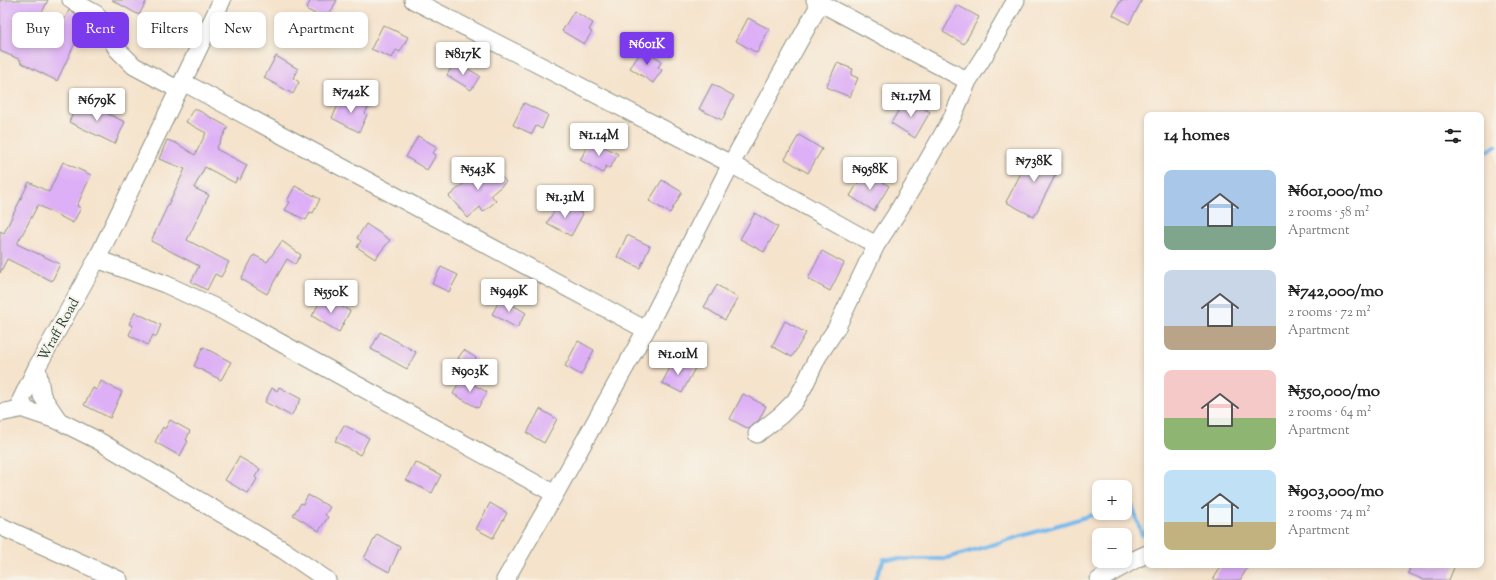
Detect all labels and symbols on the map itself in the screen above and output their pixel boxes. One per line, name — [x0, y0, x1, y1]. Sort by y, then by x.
pin: ₦601K — [619, 32, 675, 66]
pin: ₦817K — [435, 42, 491, 76]
pin: ₦742K — [323, 80, 379, 114]
pin: ₦1.17M — [878, 84, 944, 118]
pin: ₦679K — [69, 88, 125, 122]
pin: ₦1.14M — [566, 123, 632, 157]
pin: ₦738K — [1006, 149, 1062, 183]
pin: ₦543K — [450, 157, 506, 191]
pin: ₦958K — [842, 157, 898, 191]
pin: ₦1.31M — [532, 185, 598, 219]
pin: ₦949K — [481, 279, 537, 313]
pin: ₦550K — [303, 280, 359, 314]
street label: Wraff Road — [34, 295, 85, 365]
pin: ₦1.01M — [645, 342, 711, 376]
pin: ₦903K — [442, 359, 498, 393]

